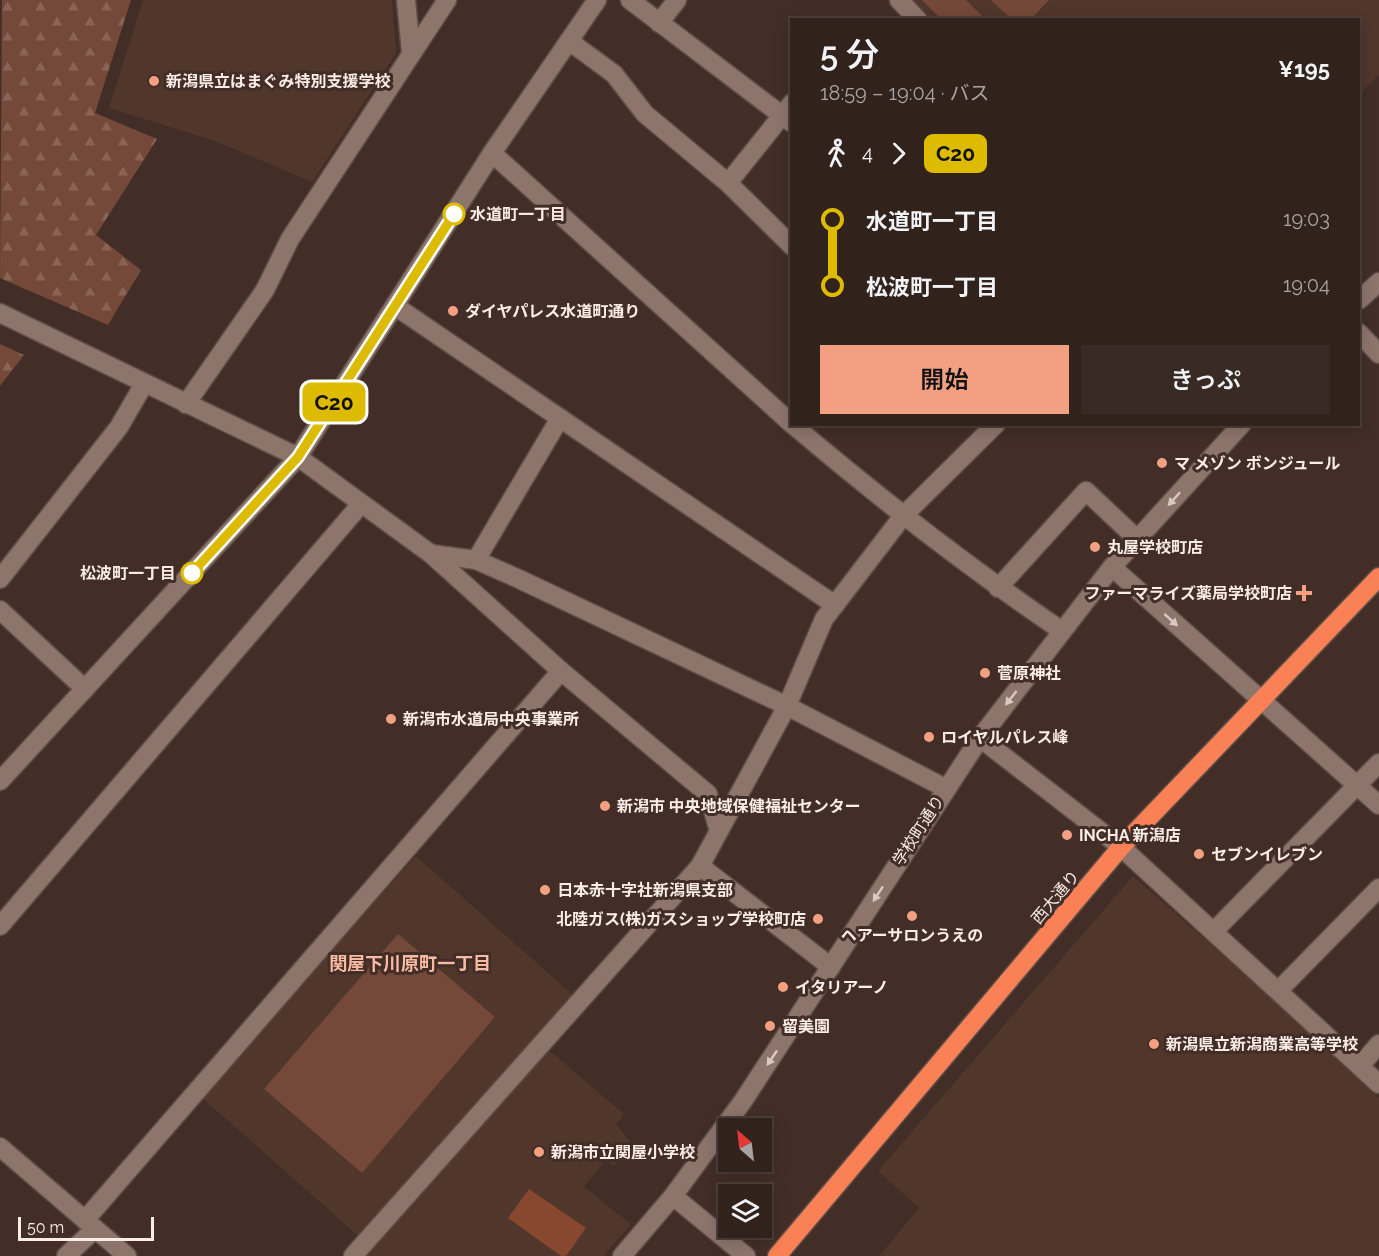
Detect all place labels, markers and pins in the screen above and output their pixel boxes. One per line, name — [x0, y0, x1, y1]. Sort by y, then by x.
place label: 新潟県立はまぐみ特別支援学校 — [166, 72, 390, 91]
marker: 新潟県立はまぐみ特別支援学校 — [147, 74, 161, 88]
marker: 水道町一丁目 — [443, 203, 465, 225]
place label: 水道町一丁目 — [470, 205, 566, 224]
place label: ダイヤパレス水道町通り — [465, 302, 640, 321]
marker: ダイヤパレス水道町通り — [446, 304, 460, 318]
place label: マ メゾン ボンジュール — [1174, 454, 1341, 473]
marker: マ メゾン ボンジュール — [1155, 456, 1169, 470]
place label: 丸屋学校町店 — [1107, 538, 1203, 557]
marker: 丸屋学校町店 — [1088, 540, 1102, 554]
marker: 松波町一丁目 — [181, 562, 203, 584]
place label: 松波町一丁目 — [80, 564, 176, 583]
place label: ファーマライズ薬局学校町店 — [1084, 584, 1292, 603]
marker: ファーマライズ薬局学校町店 — [1297, 586, 1311, 600]
place label: 菅原神社 — [997, 664, 1061, 683]
marker: 菅原神社 — [978, 666, 992, 680]
place label: 新潟市水道局中央事業所 — [403, 710, 579, 729]
marker: 新潟市水道局中央事業所 — [384, 712, 398, 726]
place label: ロイヤルパレス峰 — [941, 728, 1069, 747]
marker: ロイヤルパレス峰 — [922, 730, 936, 744]
place label: 新潟市 中央地域保健福祉センター — [617, 797, 861, 816]
marker: 新潟市 中央地域保健福祉センター — [598, 799, 612, 813]
place label: INCHA 新潟店 — [1079, 826, 1181, 845]
marker: INCHA 新潟店 — [1060, 828, 1074, 842]
place label: セブンイレブン — [1211, 845, 1323, 864]
marker: セブンイレブン — [1192, 847, 1206, 861]
place label: 日本赤十字社新潟県支部 — [557, 881, 733, 900]
marker: 日本赤十字社新潟県支部 — [538, 883, 552, 897]
marker: ヘアーサロンうえの — [905, 909, 919, 923]
place label: 北陸ガス(株)ガスショップ学校町店 — [556, 910, 806, 929]
marker: 北陸ガス(株)ガスショップ学校町店 — [811, 912, 825, 926]
place label: ヘアーサロンうえの — [841, 926, 983, 945]
place label: イタリアーノ — [795, 978, 888, 997]
marker: イタリアーノ — [776, 980, 790, 994]
place label: 留美園 — [782, 1017, 830, 1036]
marker: 留美園 — [763, 1019, 777, 1033]
place label: 新潟県立新潟商業高等学校 — [1166, 1035, 1358, 1054]
marker: 新潟県立新潟商業高等学校 — [1147, 1037, 1161, 1051]
place label: 新潟市立関屋小学校 — [551, 1143, 695, 1162]
marker: 新潟市立関屋小学校 — [532, 1145, 546, 1159]

